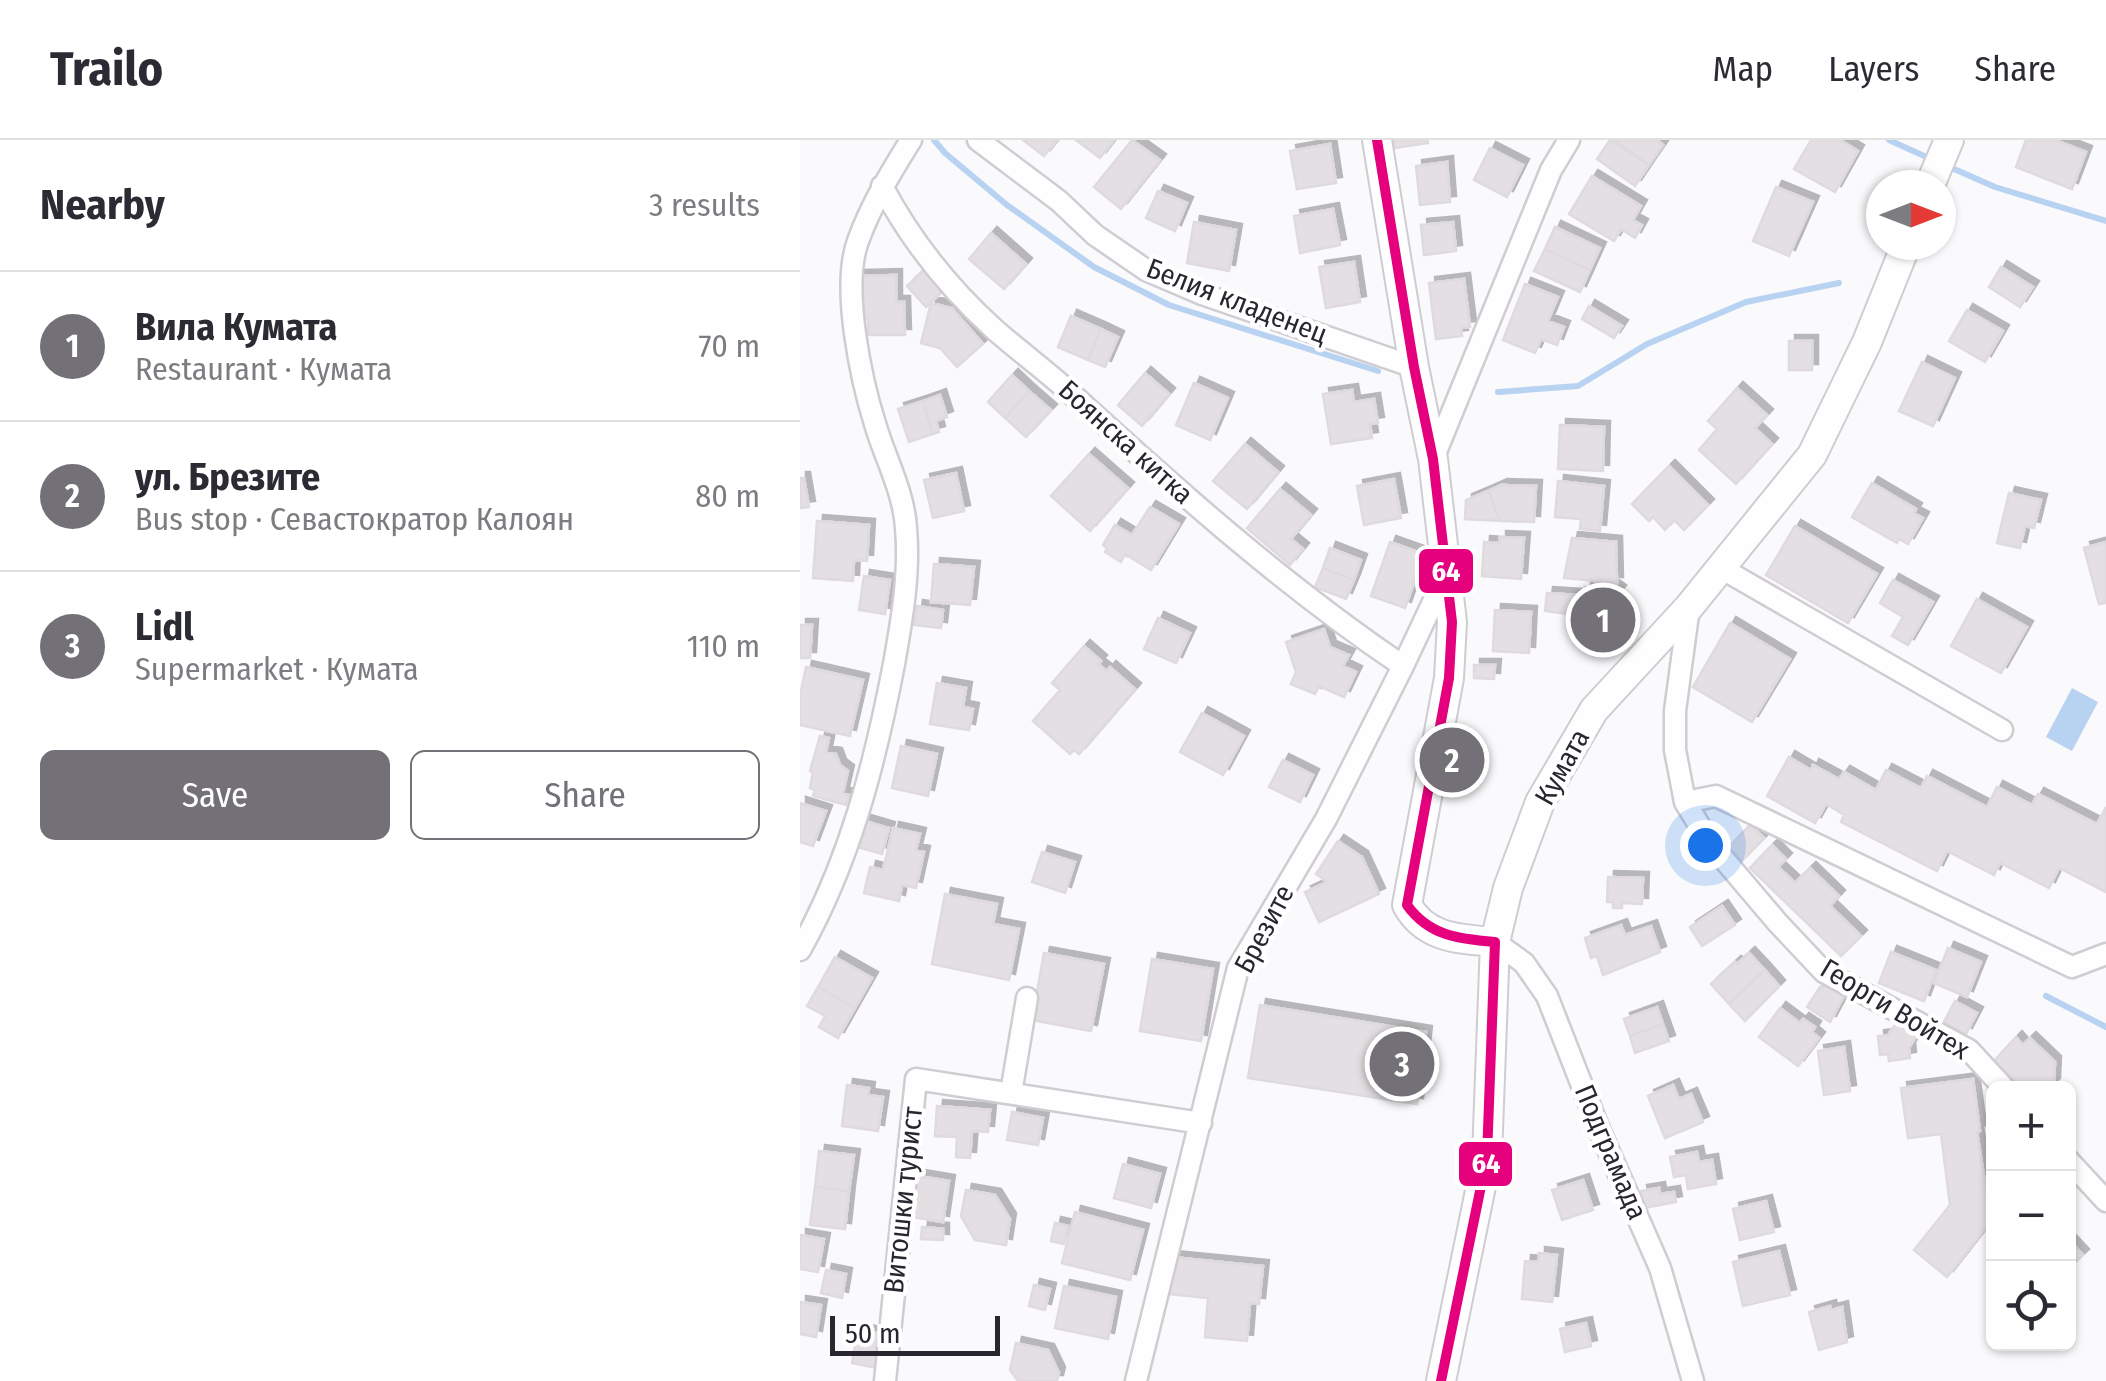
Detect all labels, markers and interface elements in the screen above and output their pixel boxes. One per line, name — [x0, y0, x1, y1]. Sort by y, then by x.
text: Trailo — [50, 40, 163, 98]
text: Map — [1713, 48, 1773, 90]
text: Layers — [1828, 48, 1920, 90]
text: Share — [1975, 48, 2056, 90]
north arrow — [1866, 170, 1956, 260]
text: Nearby — [40, 180, 165, 230]
text: 3 results — [649, 186, 760, 224]
street label: Белия кладенец — [1142, 251, 1332, 351]
text: Вила Кумата — [135, 304, 337, 350]
text: 1 — [66, 327, 79, 365]
text: 70 m — [699, 327, 760, 365]
text: Restaurant · Кумата — [135, 350, 392, 388]
street label: Боянска китка — [1052, 373, 1200, 511]
text: ул. Брезите — [135, 454, 320, 500]
text: 2 — [65, 477, 80, 515]
text: 80 m — [695, 477, 760, 515]
text: Bus stop · Севастократор Калоян — [135, 500, 574, 538]
line badge: 64 — [1417, 547, 1475, 595]
text: 64 — [1431, 555, 1461, 588]
pin: 1 — [1570, 582, 1636, 658]
text: Lidl — [135, 604, 194, 650]
text: 3 — [65, 627, 80, 665]
text: 110 m — [687, 627, 760, 665]
text: Supermarket · Кумата — [135, 650, 419, 688]
pin: 2 — [1420, 722, 1484, 798]
street label: Кумата — [1528, 723, 1596, 811]
button: Save — [40, 750, 390, 840]
button: Share — [410, 750, 760, 840]
your location — [1680, 820, 1731, 871]
street label: Брезите — [1227, 879, 1301, 979]
street label: Георги Войтех — [1815, 952, 1976, 1067]
pin: 3 — [1370, 1026, 1434, 1102]
street label: Подграмада — [1568, 1080, 1654, 1224]
map controls — [1986, 1081, 2076, 1351]
button: + — [1986, 1081, 2076, 1171]
street label: Витошки турист — [877, 1104, 929, 1295]
line badge: 64 — [1457, 1140, 1514, 1188]
text: 64 — [1471, 1147, 1501, 1180]
button: − — [1986, 1171, 2076, 1261]
button: locate — [1986, 1261, 2076, 1351]
scale bar — [830, 1311, 1000, 1356]
text: 50 m — [845, 1317, 901, 1350]

